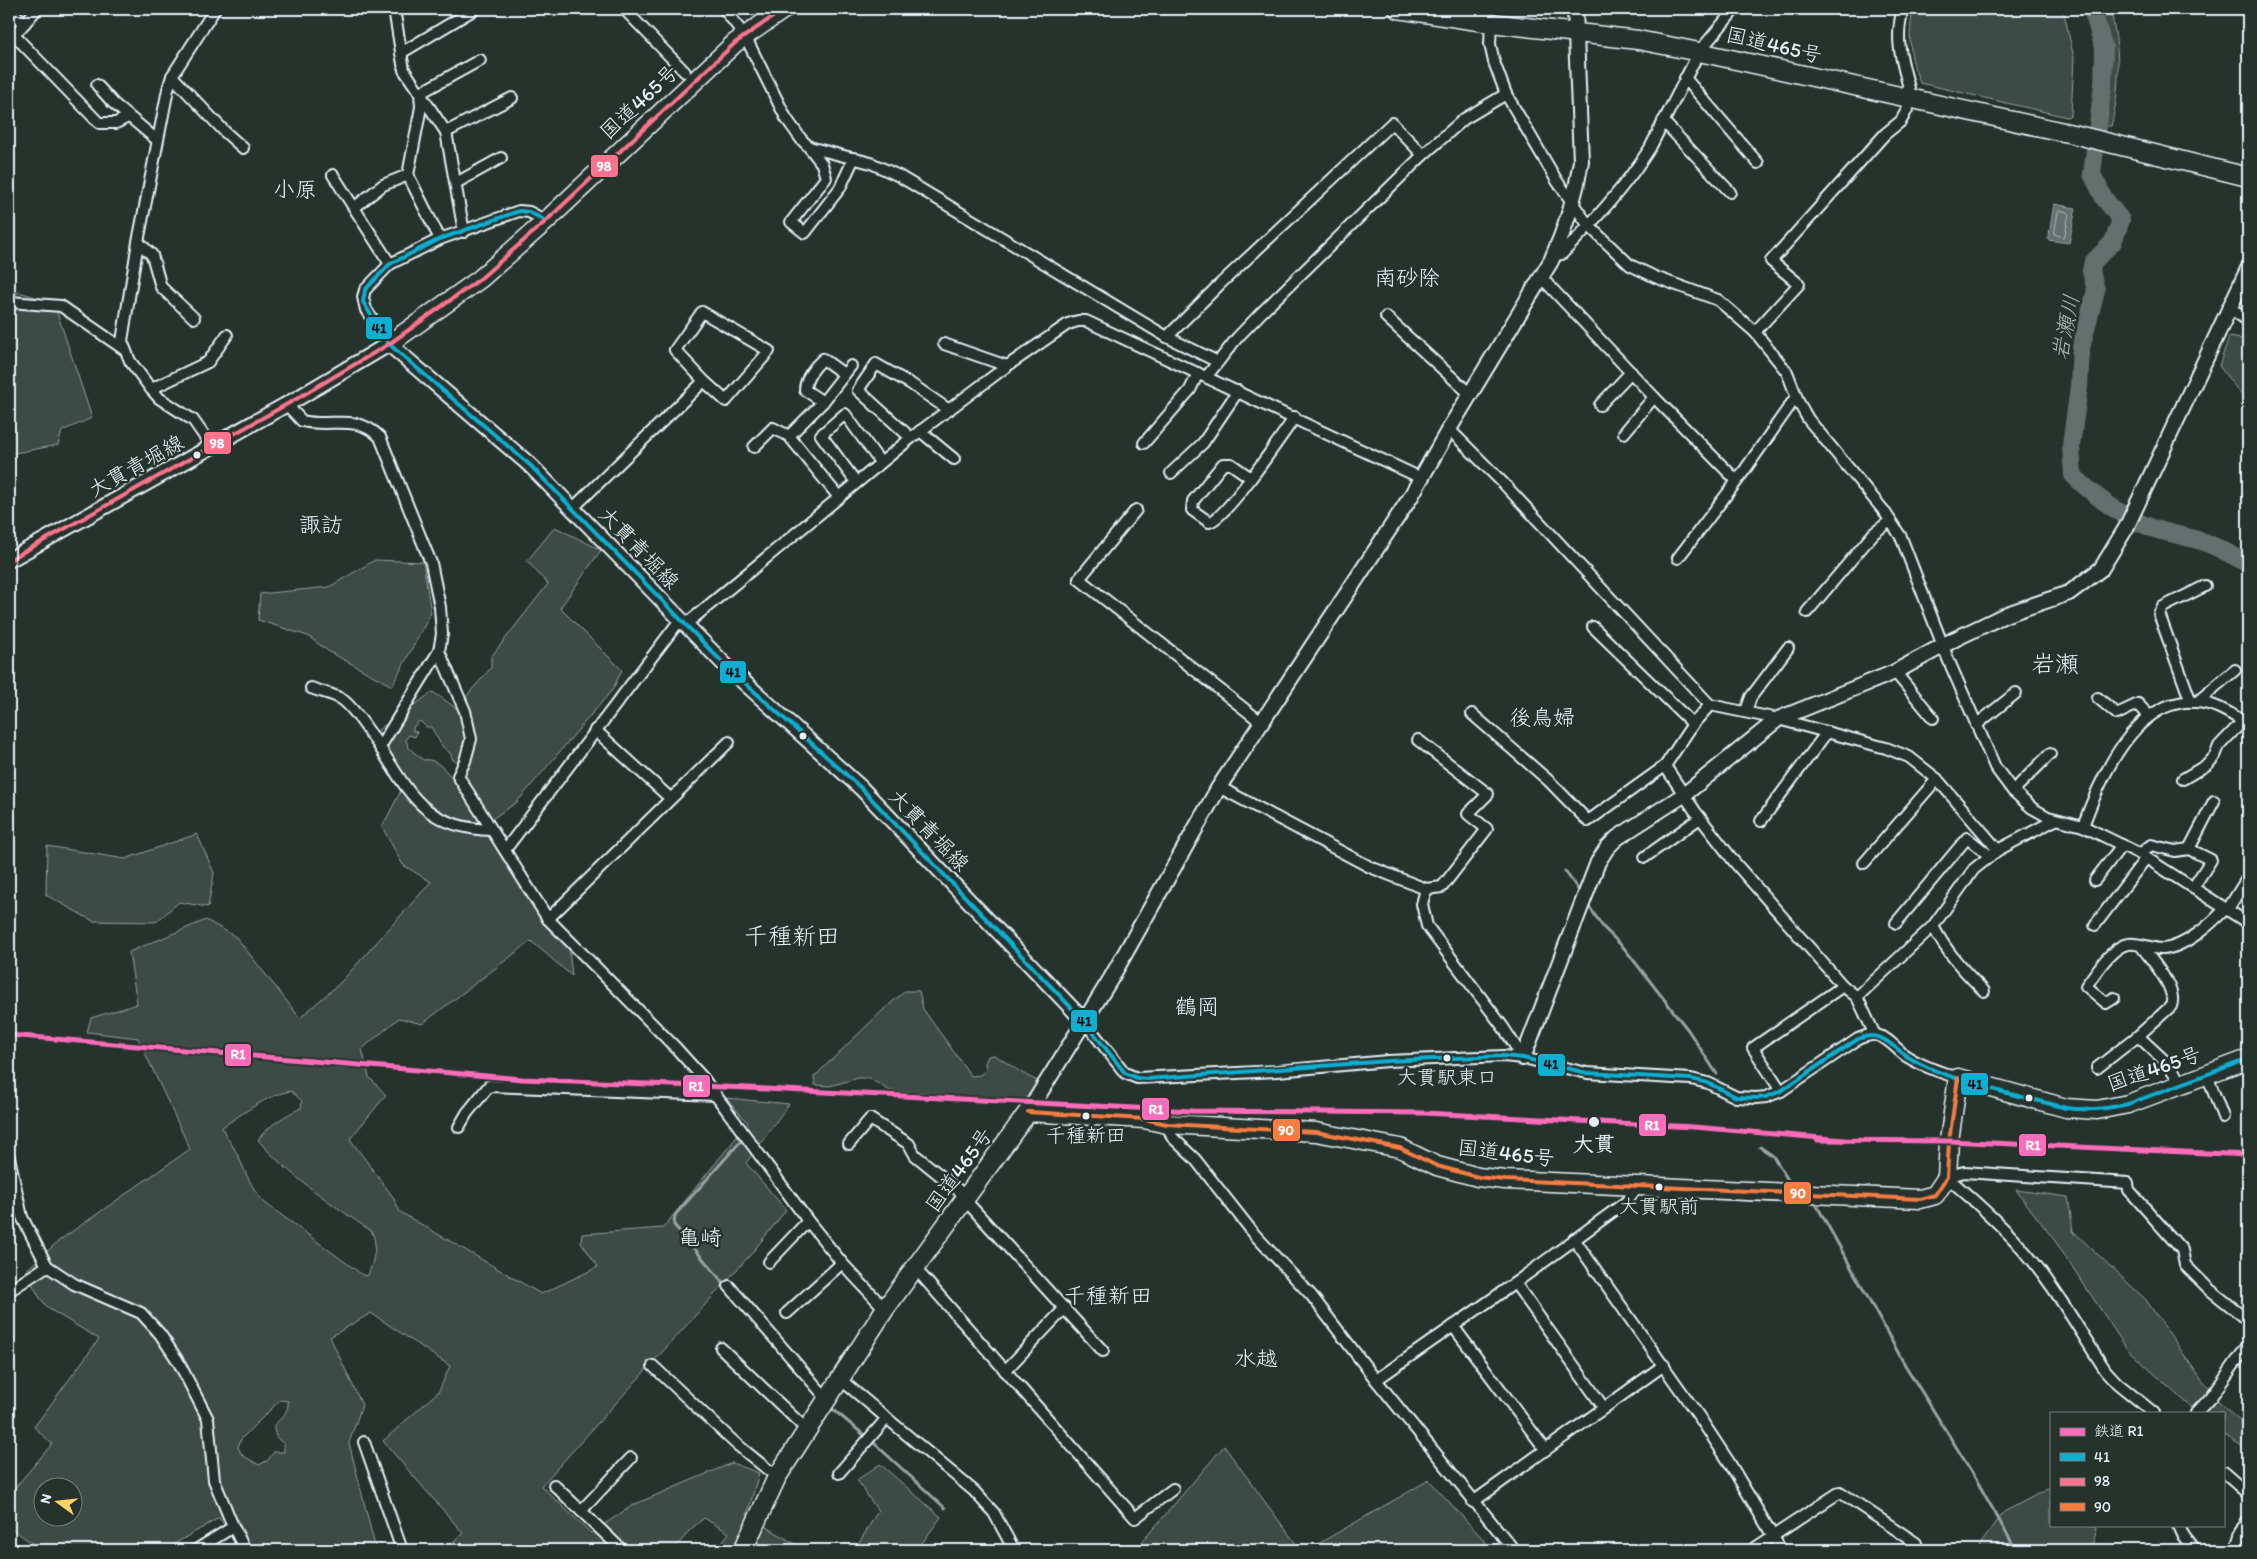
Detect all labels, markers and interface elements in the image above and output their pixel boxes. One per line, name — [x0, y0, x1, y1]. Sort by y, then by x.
street label: 国道465号 — [1724, 21, 1825, 68]
street label: 国道465号 — [594, 59, 683, 144]
line badge: 98 — [590, 154, 619, 178]
text: 98 — [597, 158, 612, 175]
district label: 小原 — [273, 176, 317, 203]
district label: 南砂除 — [1374, 264, 1440, 291]
water label: 岩瀬川 — [2046, 292, 2085, 362]
line badge: 41 — [365, 316, 393, 340]
text: 41 — [372, 320, 387, 337]
street label: 大貫青堀線 — [84, 429, 188, 502]
line badge: 98 — [203, 431, 232, 455]
text: 98 — [210, 435, 225, 452]
unlabelled marker — [192, 450, 202, 460]
street label: 大貫青堀線 — [594, 501, 685, 594]
district label: 諏訪 — [299, 511, 343, 538]
district label: 岩瀬 — [2031, 649, 2079, 678]
line badge: 41 — [719, 660, 747, 684]
text: 41 — [726, 664, 741, 681]
district label: 後鳥婦 — [1509, 704, 1575, 731]
unlabelled marker — [798, 731, 808, 741]
street label: 大貫青堀線 — [884, 783, 975, 876]
district label: 千種新田 — [744, 921, 840, 950]
district label: 鶴岡 — [1175, 993, 1219, 1020]
line badge: 41 — [1070, 1009, 1098, 1033]
text: 41 — [1077, 1013, 1092, 1030]
street label: 国道465号 — [2104, 1041, 2204, 1096]
line badge: R1 — [224, 1043, 252, 1067]
text: R1 — [231, 1046, 246, 1063]
marker: 大貫駅東口 — [1442, 1053, 1452, 1063]
line badge: 41 — [1537, 1053, 1566, 1077]
text: 41 — [1544, 1056, 1559, 1073]
place label: 大貫駅東口 — [1397, 1065, 1497, 1089]
line badge: 41 — [1960, 1072, 1989, 1096]
line badge: R1 — [682, 1074, 711, 1098]
text: 41 — [1968, 1076, 1983, 1093]
text: R1 — [689, 1078, 704, 1095]
unlabelled marker — [2024, 1093, 2034, 1103]
line badge: R1 — [1141, 1097, 1170, 1121]
text: R1 — [1149, 1101, 1164, 1118]
marker: 千種新田 — [1081, 1111, 1091, 1121]
line badge: R1 — [1638, 1113, 1667, 1137]
marker: 大貫 — [1587, 1115, 1601, 1129]
text: R1 — [1645, 1117, 1660, 1134]
line badge: 90 — [1272, 1118, 1301, 1142]
text: 90 — [1278, 1122, 1294, 1139]
street label: 国道465号 — [920, 1123, 997, 1217]
place label: 千種新田 — [1046, 1123, 1126, 1147]
place label: 大貫 — [1573, 1131, 1615, 1156]
line badge: R1 — [2018, 1133, 2047, 1157]
street label: 国道465号 — [1456, 1134, 1556, 1171]
text: R1 — [2026, 1137, 2041, 1154]
line badge: 90 — [1783, 1181, 1812, 1205]
marker: 大貫駅前 — [1654, 1182, 1664, 1192]
text: 90 — [1790, 1185, 1806, 1202]
place label: 大貫駅前 — [1619, 1194, 1699, 1218]
district label: 亀崎 — [678, 1224, 722, 1251]
district label: 千種新田 — [1064, 1282, 1152, 1309]
district label: 水越 — [1234, 1345, 1278, 1372]
legend — [2050, 1412, 2224, 1526]
text: 鉄道 R1 — [2094, 1422, 2143, 1440]
text: 41 — [2094, 1448, 2110, 1466]
text: 98 — [2094, 1472, 2110, 1490]
north arrow — [32, 1476, 82, 1526]
text: N — [36, 1492, 55, 1506]
text: 90 — [2094, 1498, 2111, 1516]

